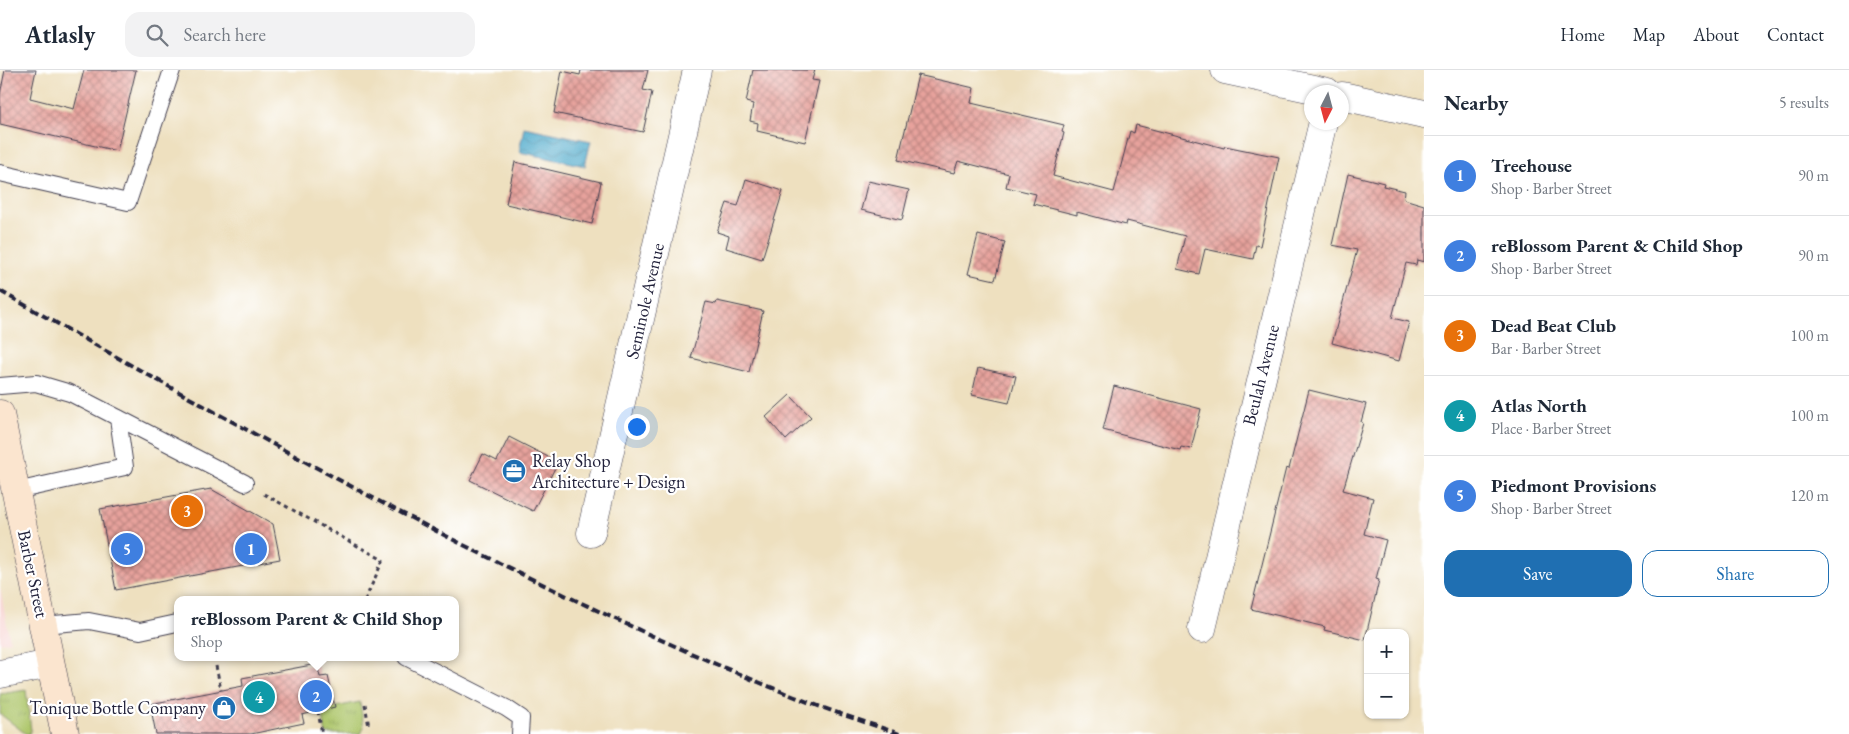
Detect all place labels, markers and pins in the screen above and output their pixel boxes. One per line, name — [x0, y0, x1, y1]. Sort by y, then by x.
place label: Relay Shop Architecture + Design — [531, 449, 686, 493]
office icon: Relay Shop Architecture + Design — [501, 458, 527, 484]
pin: 3 — [171, 492, 203, 530]
pin: 5 — [111, 530, 143, 568]
pin: 1 — [235, 530, 267, 568]
pin: 2 — [300, 677, 332, 715]
pin: 4 — [243, 678, 275, 716]
shop icon: Tonique Bottle Company — [211, 695, 237, 721]
place label: Tonique Bottle Company — [29, 696, 206, 719]

